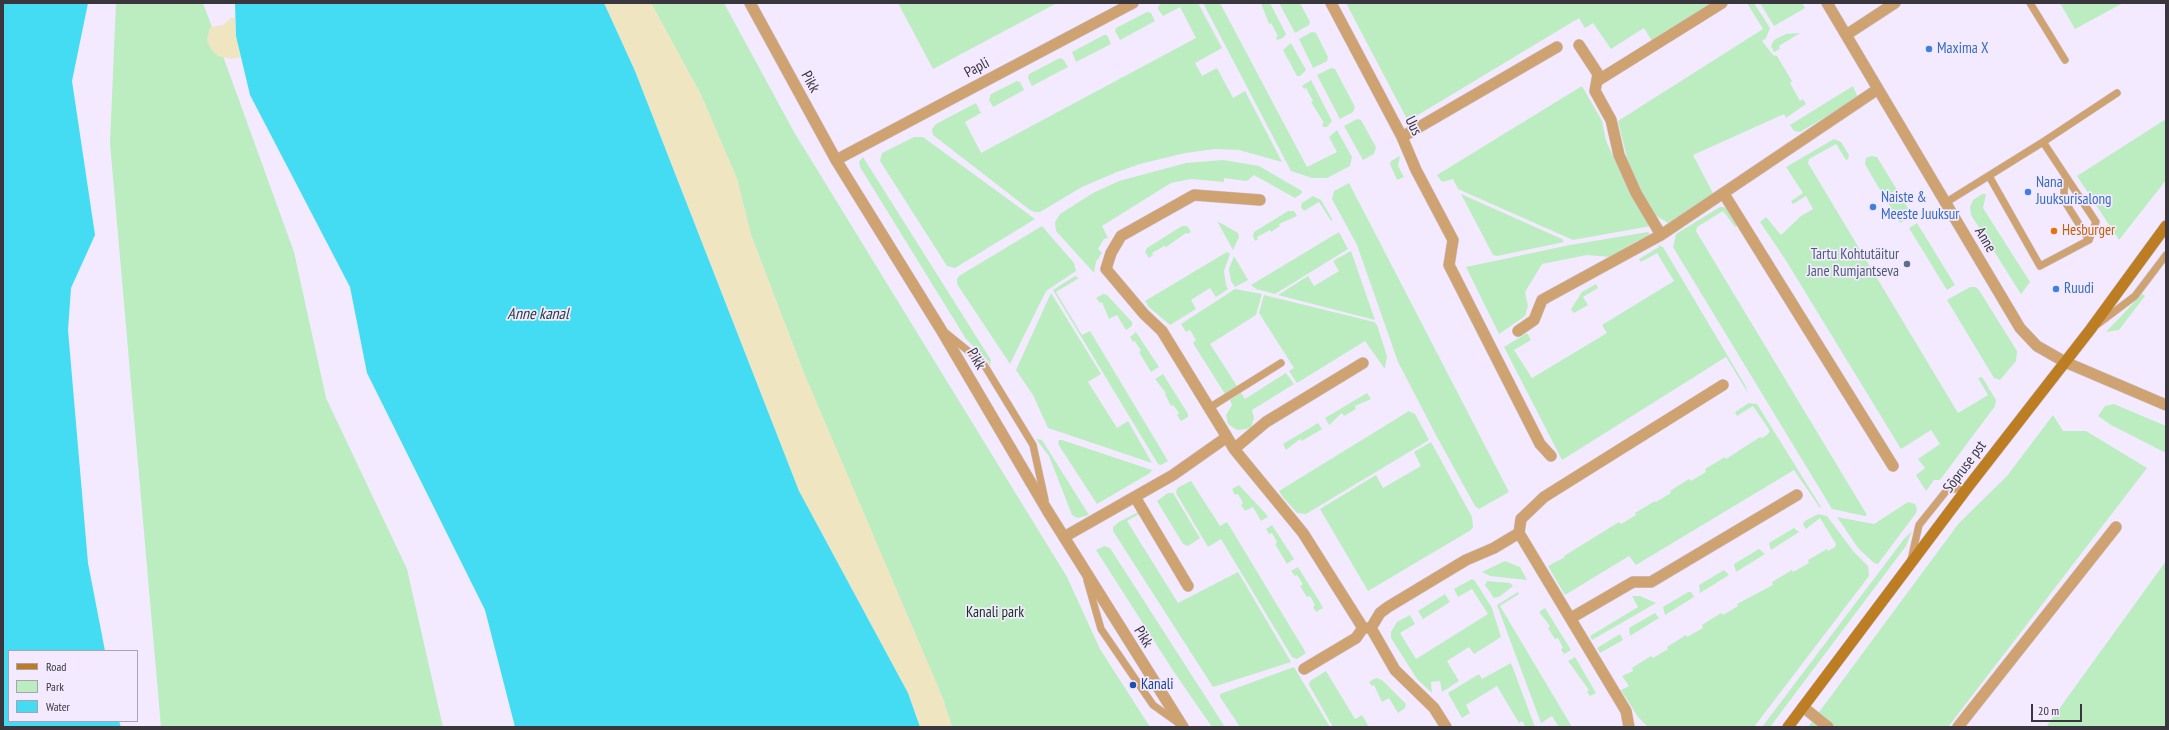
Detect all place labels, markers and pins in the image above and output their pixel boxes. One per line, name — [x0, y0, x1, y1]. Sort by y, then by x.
place label: Maxima X — [1937, 40, 1988, 58]
marker: Maxima X — [1924, 44, 1934, 54]
place label: Nana Juuksurisalong — [2036, 174, 2112, 209]
marker: Nana Juuksurisalong — [2023, 187, 2033, 197]
place label: Naiste & Meeste Juuksur — [1881, 189, 1959, 224]
marker: Naiste & Meeste Juuksur — [1868, 202, 1878, 212]
place label: Hesburger — [2062, 222, 2115, 240]
marker: Hesburger — [2049, 226, 2059, 236]
place label: Tartu Kohtutäitur Jane Rumjantseva — [1807, 246, 1899, 281]
marker: Tartu Kohtutäitur Jane Rumjantseva — [1902, 259, 1912, 269]
place label: Ruudi — [2064, 280, 2094, 298]
marker: Ruudi — [2051, 284, 2061, 294]
place label: Kanali — [1141, 676, 1173, 694]
marker: Kanali — [1128, 680, 1138, 690]

